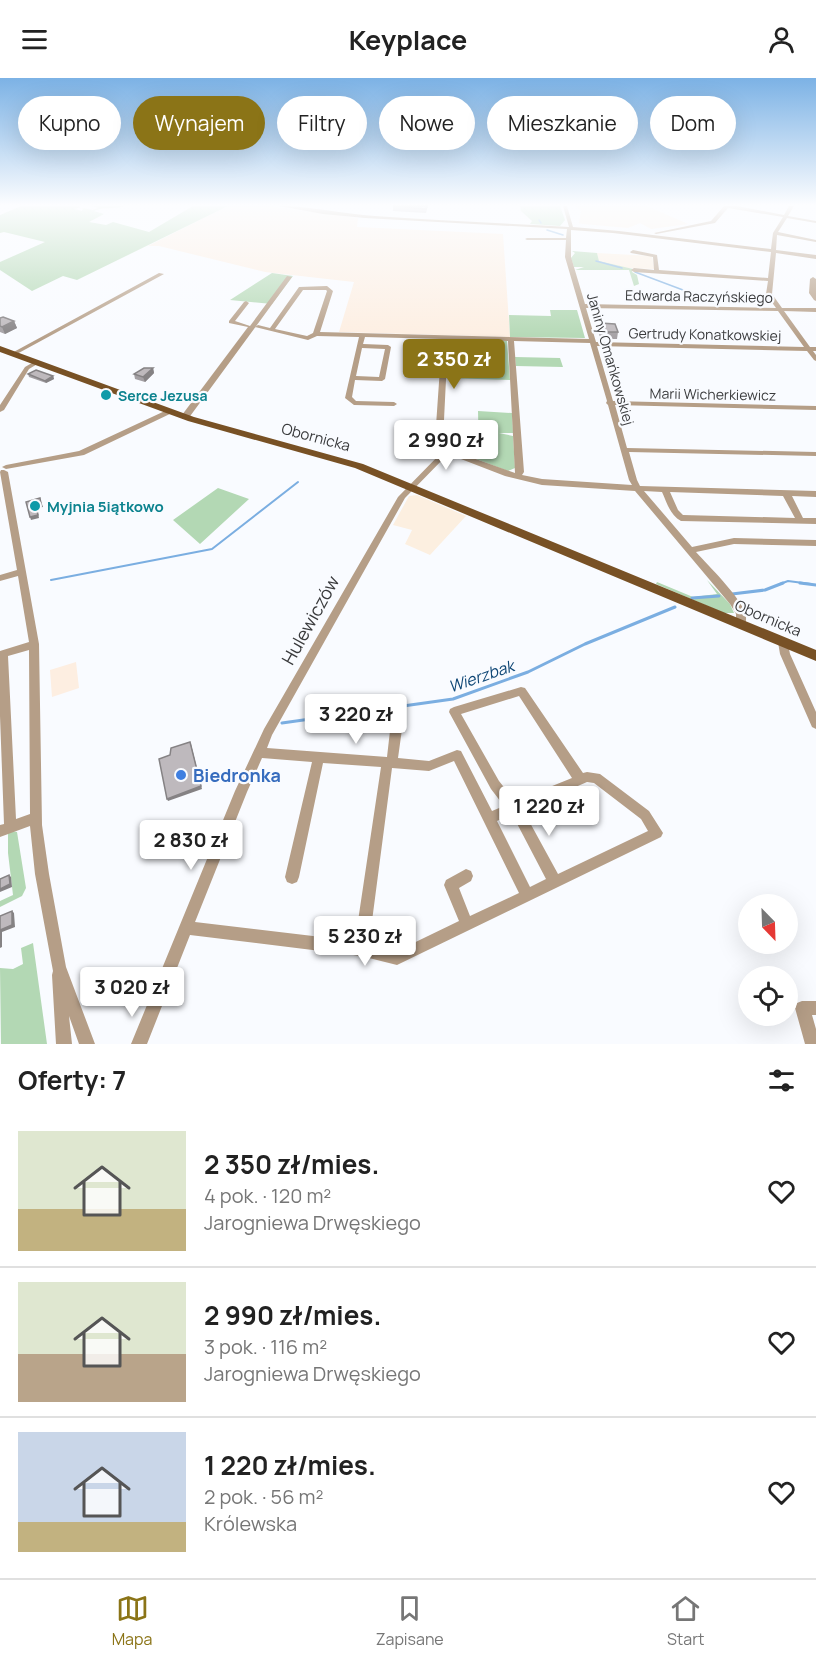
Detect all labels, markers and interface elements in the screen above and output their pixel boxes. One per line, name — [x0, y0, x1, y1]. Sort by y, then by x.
text: Keyplace — [349, 21, 467, 58]
icon: menu — [18, 23, 51, 56]
icon: person — [765, 23, 798, 56]
chip: Kupno — [18, 96, 121, 150]
chip: Wynajem — [133, 96, 265, 150]
chip: Filtry — [277, 96, 367, 150]
chip: Nowe — [379, 96, 475, 150]
chip: Mieszkanie — [487, 96, 638, 150]
chip: Dom — [650, 96, 736, 150]
street label: Edwarda Raczyńskiego — [625, 285, 773, 307]
street label: Janiny Omańkowskiej — [583, 291, 639, 427]
street label: Gertrudy Konatkowskiej — [628, 323, 782, 345]
pin: 2 350 zł — [392, 339, 516, 390]
text: 2 350 zł — [417, 345, 491, 372]
street label: Marii Wicherkiewicz — [650, 383, 776, 405]
place label: Serce Jezusa — [118, 386, 207, 405]
marker: Serce Jezusa — [99, 388, 113, 402]
street label: Obornicka — [279, 418, 353, 456]
pin: 2 990 zł — [384, 420, 508, 471]
text: 2 990 zł — [408, 426, 484, 453]
place label: Myjnia 5iątkowo — [47, 496, 164, 517]
marker: Myjnia 5iątkowo — [28, 499, 42, 513]
street label: Hulewiczów — [276, 571, 344, 669]
street label: Obornicka — [731, 595, 805, 641]
water label: Wierzbak — [445, 654, 519, 698]
pin: 3 220 zł — [294, 694, 418, 745]
text: 3 220 zł — [319, 700, 393, 727]
place label: Biedronka — [193, 763, 281, 787]
marker: Biedronka — [174, 768, 188, 782]
pin: 1 220 zł — [487, 786, 611, 837]
text: 1 220 zł — [513, 792, 585, 819]
pin: 2 830 zł — [129, 820, 253, 871]
text: 2 830 zł — [154, 826, 228, 853]
north arrow — [738, 894, 798, 954]
map controls — [738, 894, 798, 1026]
pin: 5 230 zł — [303, 916, 427, 967]
text: 5 230 zł — [328, 922, 402, 949]
button: locate — [738, 966, 798, 1026]
pin: 3 020 zł — [70, 967, 194, 1018]
text: 3 020 zł — [94, 973, 170, 1000]
text: Oferty: 7 — [18, 1062, 126, 1098]
icon: filters — [765, 1064, 798, 1097]
text: 2 350 zł/mies. — [204, 1146, 379, 1182]
icon: home — [66, 1155, 138, 1227]
icon: heart — [765, 1175, 798, 1208]
text: 4 pok. · 120 m² — [204, 1182, 331, 1209]
text: Jarogniewa Drwęskiego — [204, 1209, 421, 1236]
text: 2 990 zł/mies. — [204, 1297, 381, 1333]
icon: home — [66, 1306, 138, 1378]
icon: heart — [765, 1326, 798, 1359]
text: 3 pok. · 116 m² — [204, 1333, 327, 1360]
text: Jarogniewa Drwęskiego — [204, 1360, 421, 1387]
text: 1 220 zł/mies. — [204, 1447, 376, 1483]
icon: home — [66, 1456, 138, 1528]
icon: heart — [765, 1476, 798, 1509]
text: 2 pok. · 56 m² — [204, 1483, 324, 1510]
text: Królewska — [204, 1510, 297, 1537]
tab: Mapa — [112, 1592, 152, 1650]
tab: Zapisane — [376, 1592, 444, 1650]
tab: Start — [667, 1592, 704, 1650]

